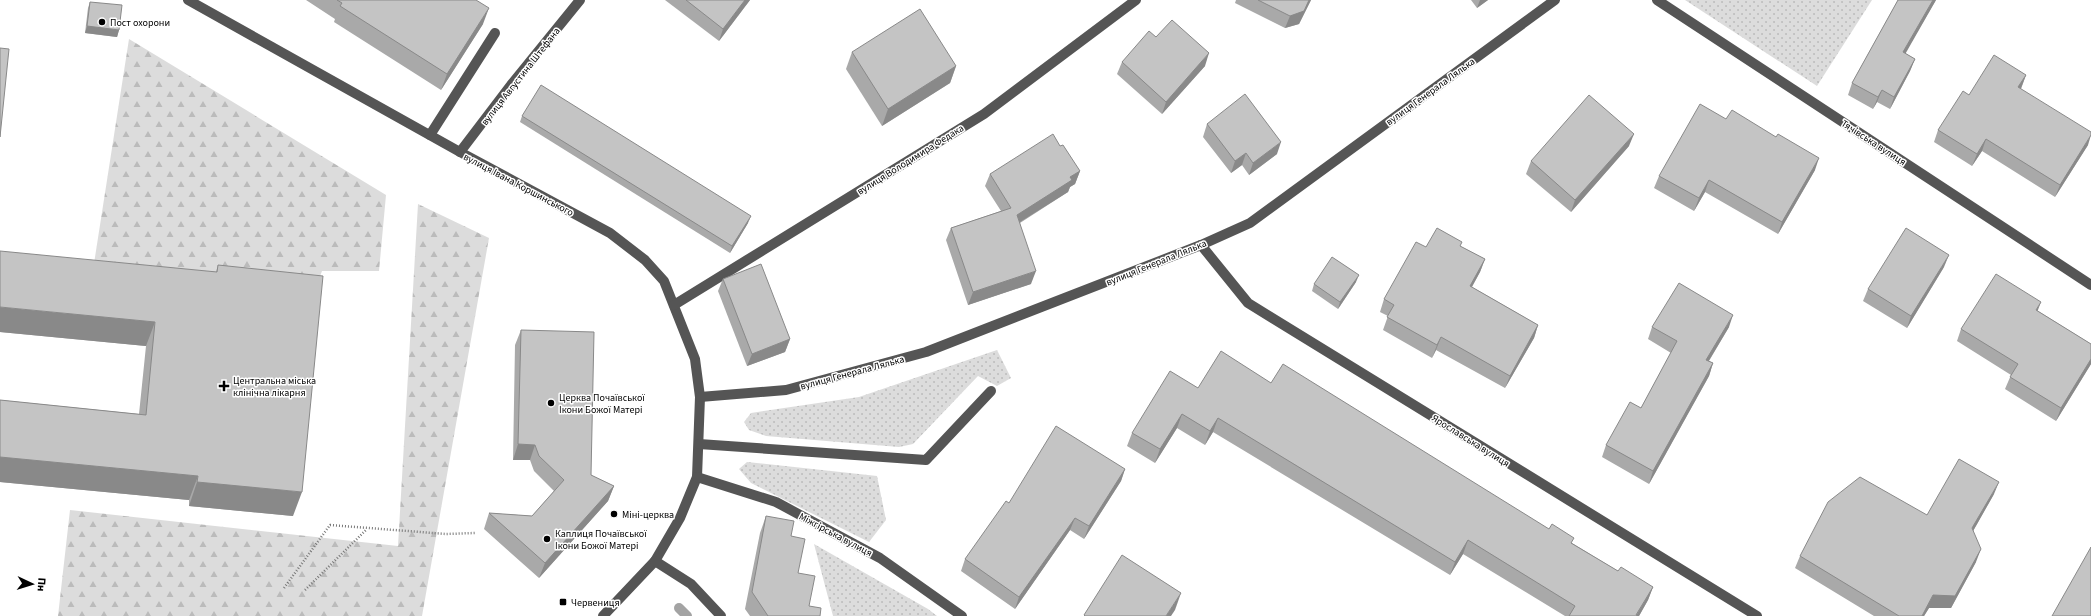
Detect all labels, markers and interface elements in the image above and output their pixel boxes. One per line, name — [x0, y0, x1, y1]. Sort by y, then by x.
place label: Пост охорони — [110, 16, 170, 30]
marker: Пост охорони — [97, 17, 107, 27]
street label: вулиця Августина Штефана — [478, 25, 564, 129]
street label: вулиця Генерала Лялька — [1383, 55, 1478, 129]
street label: Тячівська вулиця — [1838, 117, 1909, 169]
street label: вулиця Володимира Федака — [855, 121, 967, 198]
street label: вулиця Івана Коршинського — [461, 150, 576, 220]
street label: вулиця Генерала Лялька — [1104, 236, 1209, 289]
street label: вулиця Генерала Лялька — [799, 352, 906, 394]
place label: Центральна міська клінічна лікарня — [233, 374, 316, 400]
marker: Центральна міська клінічна лікарня — [218, 380, 230, 392]
place label: Церква Почаївської Ікони Божої Матері — [559, 391, 645, 417]
marker: Церква Почаївської Ікони Божої Матері — [546, 398, 556, 408]
street label: Ярославська вулиця — [1429, 411, 1512, 471]
place label: Міні-церква — [622, 508, 674, 522]
marker: Міні-церква — [609, 509, 619, 519]
street label: Міжгірська вулиця — [796, 510, 875, 560]
place label: Каплиця Почаївської Ікони Божої Матері — [555, 527, 647, 553]
marker: Каплиця Почаївської Ікони Божої Матері — [542, 534, 552, 544]
north arrow — [12, 564, 52, 604]
text: Пн — [34, 577, 49, 592]
place label: Червениця — [571, 596, 620, 610]
marker: Червениця — [558, 597, 568, 607]

